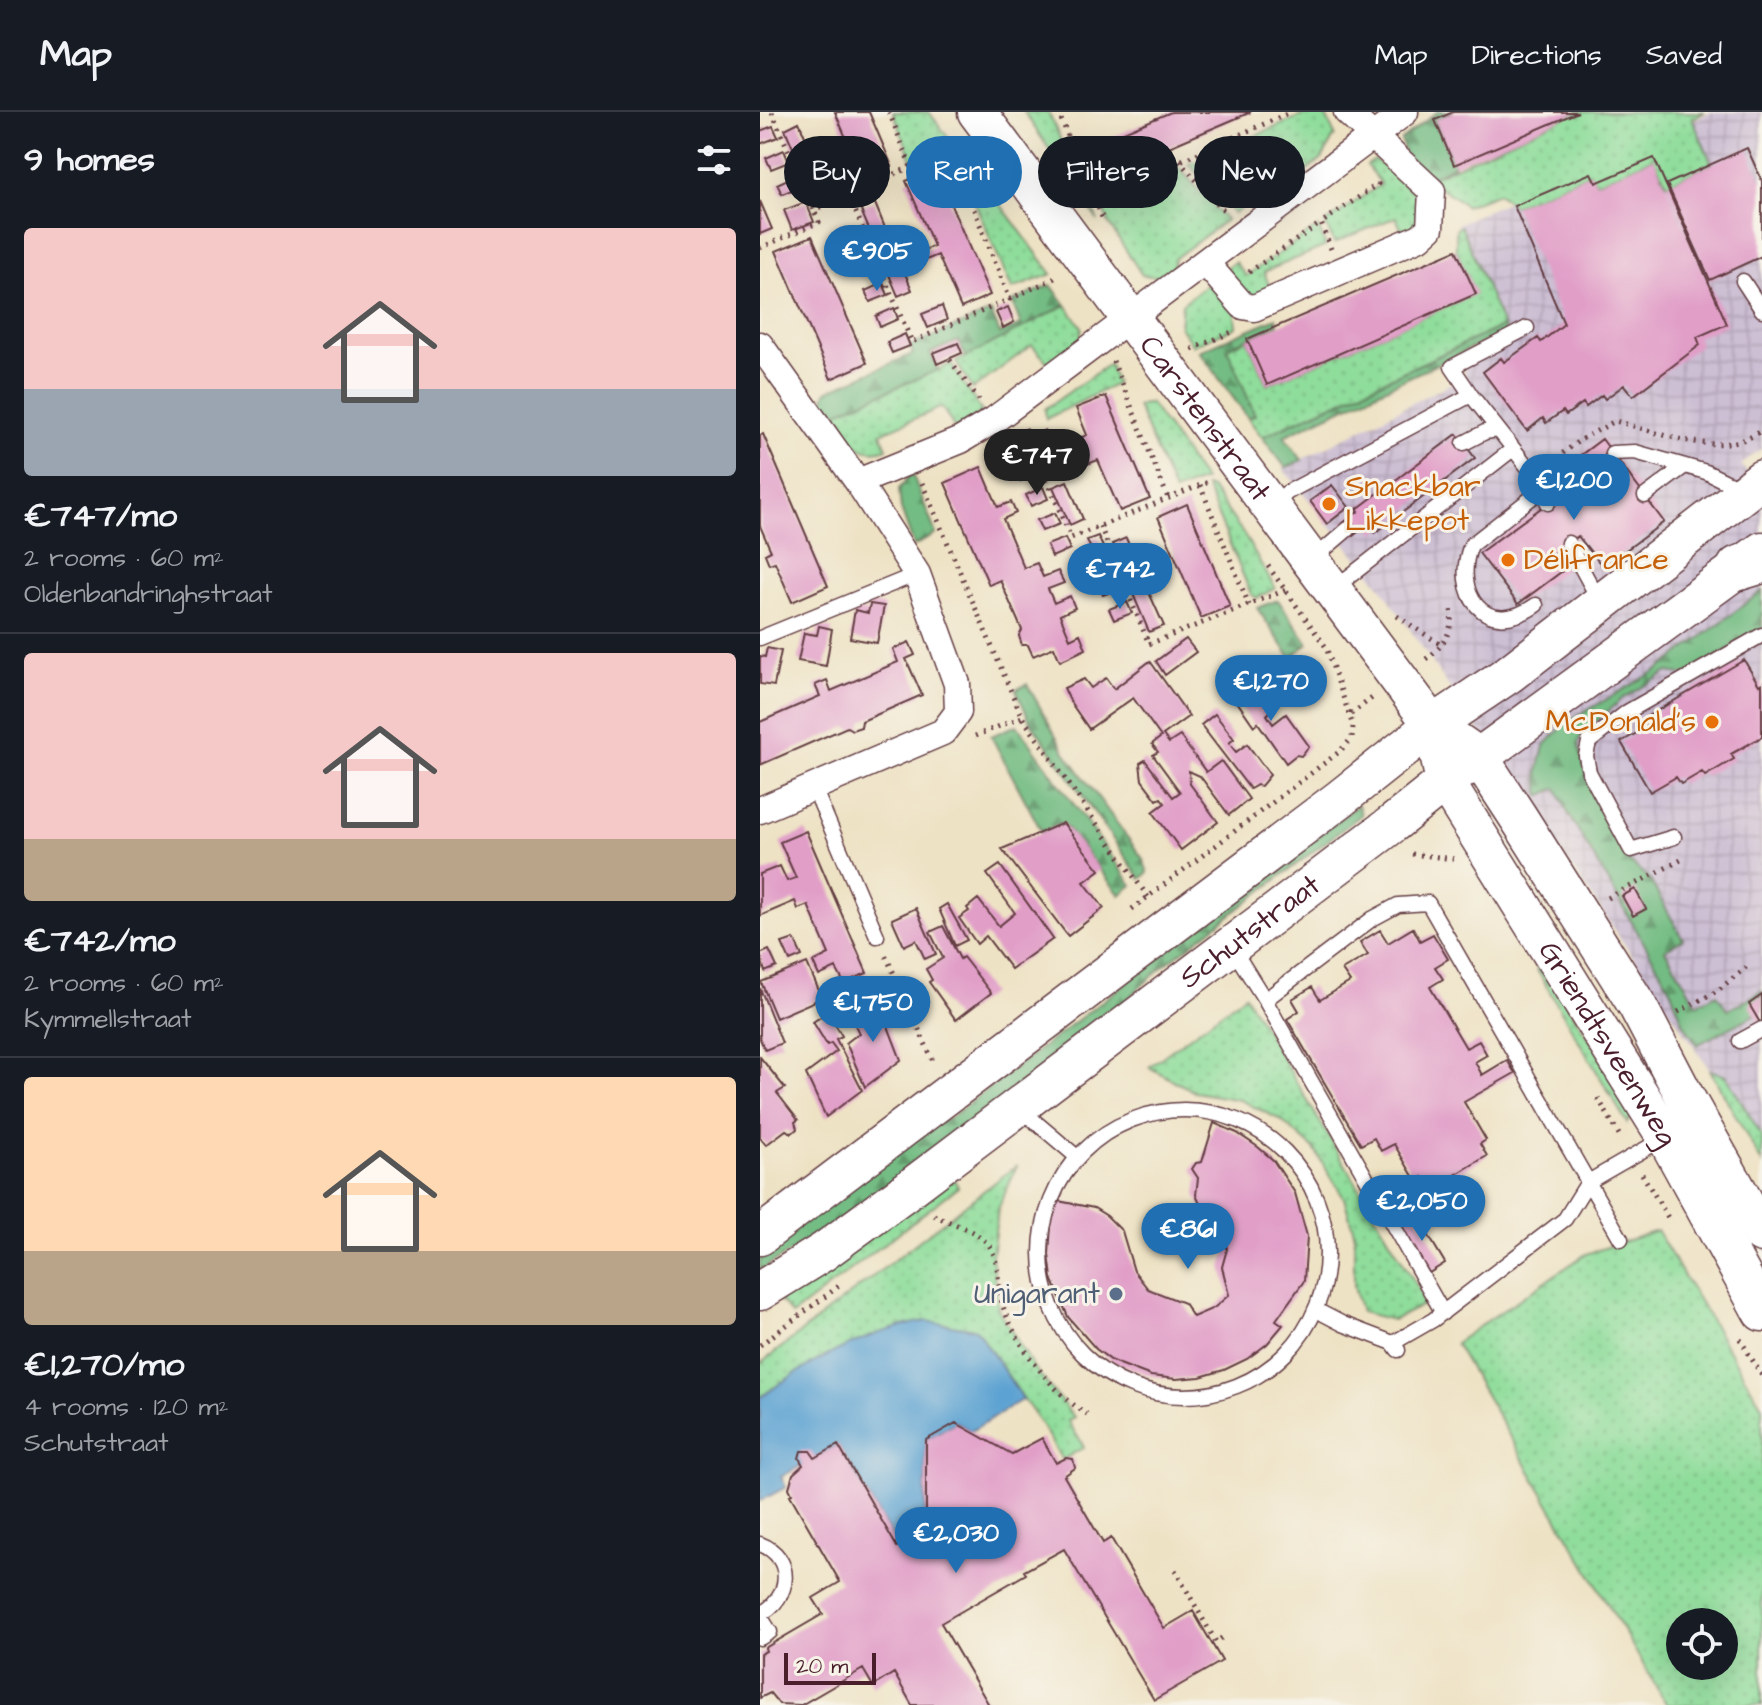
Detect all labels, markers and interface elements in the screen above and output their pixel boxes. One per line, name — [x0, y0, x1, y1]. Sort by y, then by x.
text: Map — [40, 29, 112, 81]
text: Map — [1375, 36, 1428, 75]
text: Directions — [1472, 36, 1602, 75]
text: Saved — [1646, 36, 1722, 75]
text: 9 homes — [24, 136, 155, 184]
chip: Buy — [784, 136, 890, 208]
chip: Rent — [906, 136, 1022, 208]
chip: Filters — [1038, 136, 1178, 208]
chip: New — [1194, 136, 1305, 208]
icon: filters — [692, 138, 736, 182]
pin: €905 — [830, 225, 924, 293]
text: €905 — [842, 233, 912, 269]
icon: home — [308, 280, 452, 424]
street label: Carstenstraat — [1129, 327, 1281, 510]
pin: €747 — [990, 429, 1084, 497]
text: €747 — [1002, 437, 1072, 473]
pin: €1,200 — [1509, 454, 1639, 522]
text: €1,200 — [1536, 462, 1612, 498]
place label: Snackbar Likkepot — [1345, 466, 1481, 542]
text: €747/mo — [24, 492, 177, 540]
marker: Snackbar Likkepot — [1320, 495, 1338, 513]
place label: Délifrance — [1524, 539, 1669, 581]
text: 2 rooms · 60 m² — [24, 540, 224, 576]
pin: €742 — [1073, 543, 1167, 611]
text: €742 — [1085, 551, 1155, 587]
marker: Délifrance — [1499, 551, 1517, 569]
text: Oldenbandringhstraat — [24, 576, 273, 612]
pin: €1,270 — [1206, 655, 1336, 723]
text: €1,270 — [1233, 663, 1309, 699]
place label: McDonald's — [1546, 701, 1696, 743]
icon: home — [308, 705, 452, 849]
marker: McDonald's — [1703, 713, 1721, 731]
street label: Schutstraat — [1171, 864, 1329, 999]
text: €742/mo — [24, 917, 176, 965]
street label: Griendtsveenweg — [1528, 933, 1688, 1155]
text: 2 rooms · 60 m² — [24, 965, 224, 1001]
pin: €1,750 — [808, 976, 938, 1044]
text: €1,750 — [833, 984, 913, 1020]
text: Kymmellstraat — [24, 1001, 192, 1037]
icon: home — [308, 1129, 452, 1273]
pin: €2,050 — [1357, 1175, 1487, 1243]
text: €2,050 — [1376, 1183, 1468, 1219]
pin: €861 — [1141, 1203, 1235, 1271]
text: €861 — [1159, 1211, 1217, 1247]
place label: Unigarant — [974, 1273, 1100, 1316]
marker: Unigarant — [1107, 1285, 1125, 1303]
text: €1,270/mo — [24, 1341, 184, 1389]
text: 4 rooms · 120 m² — [24, 1389, 228, 1425]
text: Schutstraat — [24, 1425, 169, 1461]
pin: €2,030 — [891, 1507, 1021, 1575]
text: €2,030 — [913, 1515, 999, 1551]
map controls — [1666, 1608, 1738, 1680]
button: locate — [1666, 1608, 1738, 1680]
scale bar — [784, 1649, 876, 1685]
text: 20 m — [796, 1651, 848, 1682]

